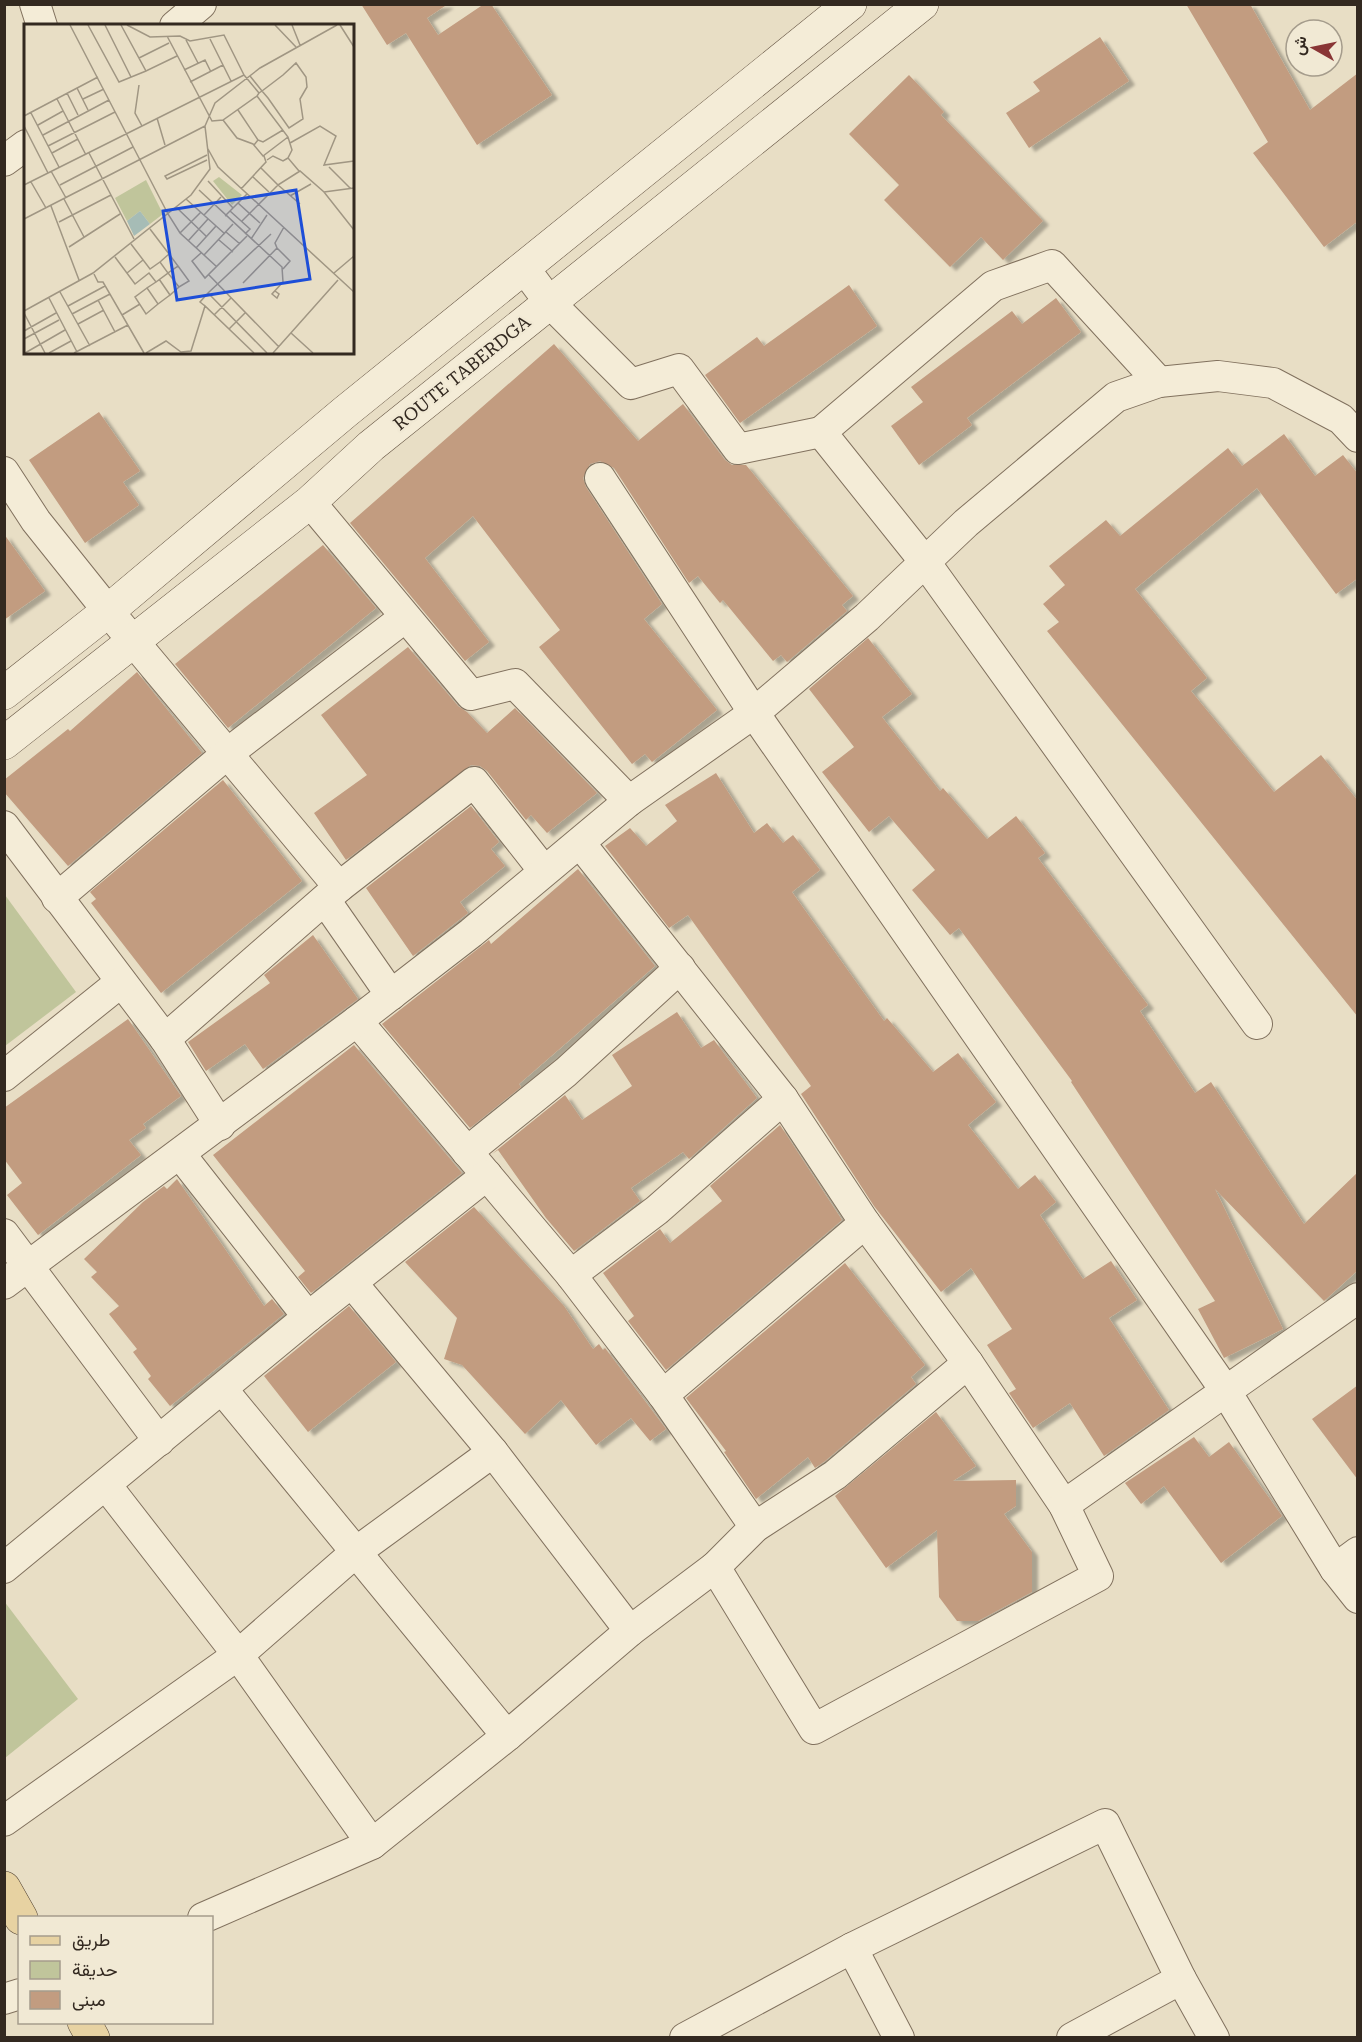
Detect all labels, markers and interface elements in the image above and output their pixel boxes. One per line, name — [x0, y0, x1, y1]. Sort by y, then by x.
north arrow — [1284, 18, 1344, 78]
inset map — [24, 24, 354, 354]
text: ش — [1289, 35, 1311, 57]
street label: ROUTE TABERDGA — [389, 311, 535, 434]
legend — [18, 1916, 213, 2024]
text: طريق — [72, 1929, 110, 1951]
text: حديقة — [72, 1959, 118, 1980]
text: مبنى — [72, 1989, 106, 2011]

